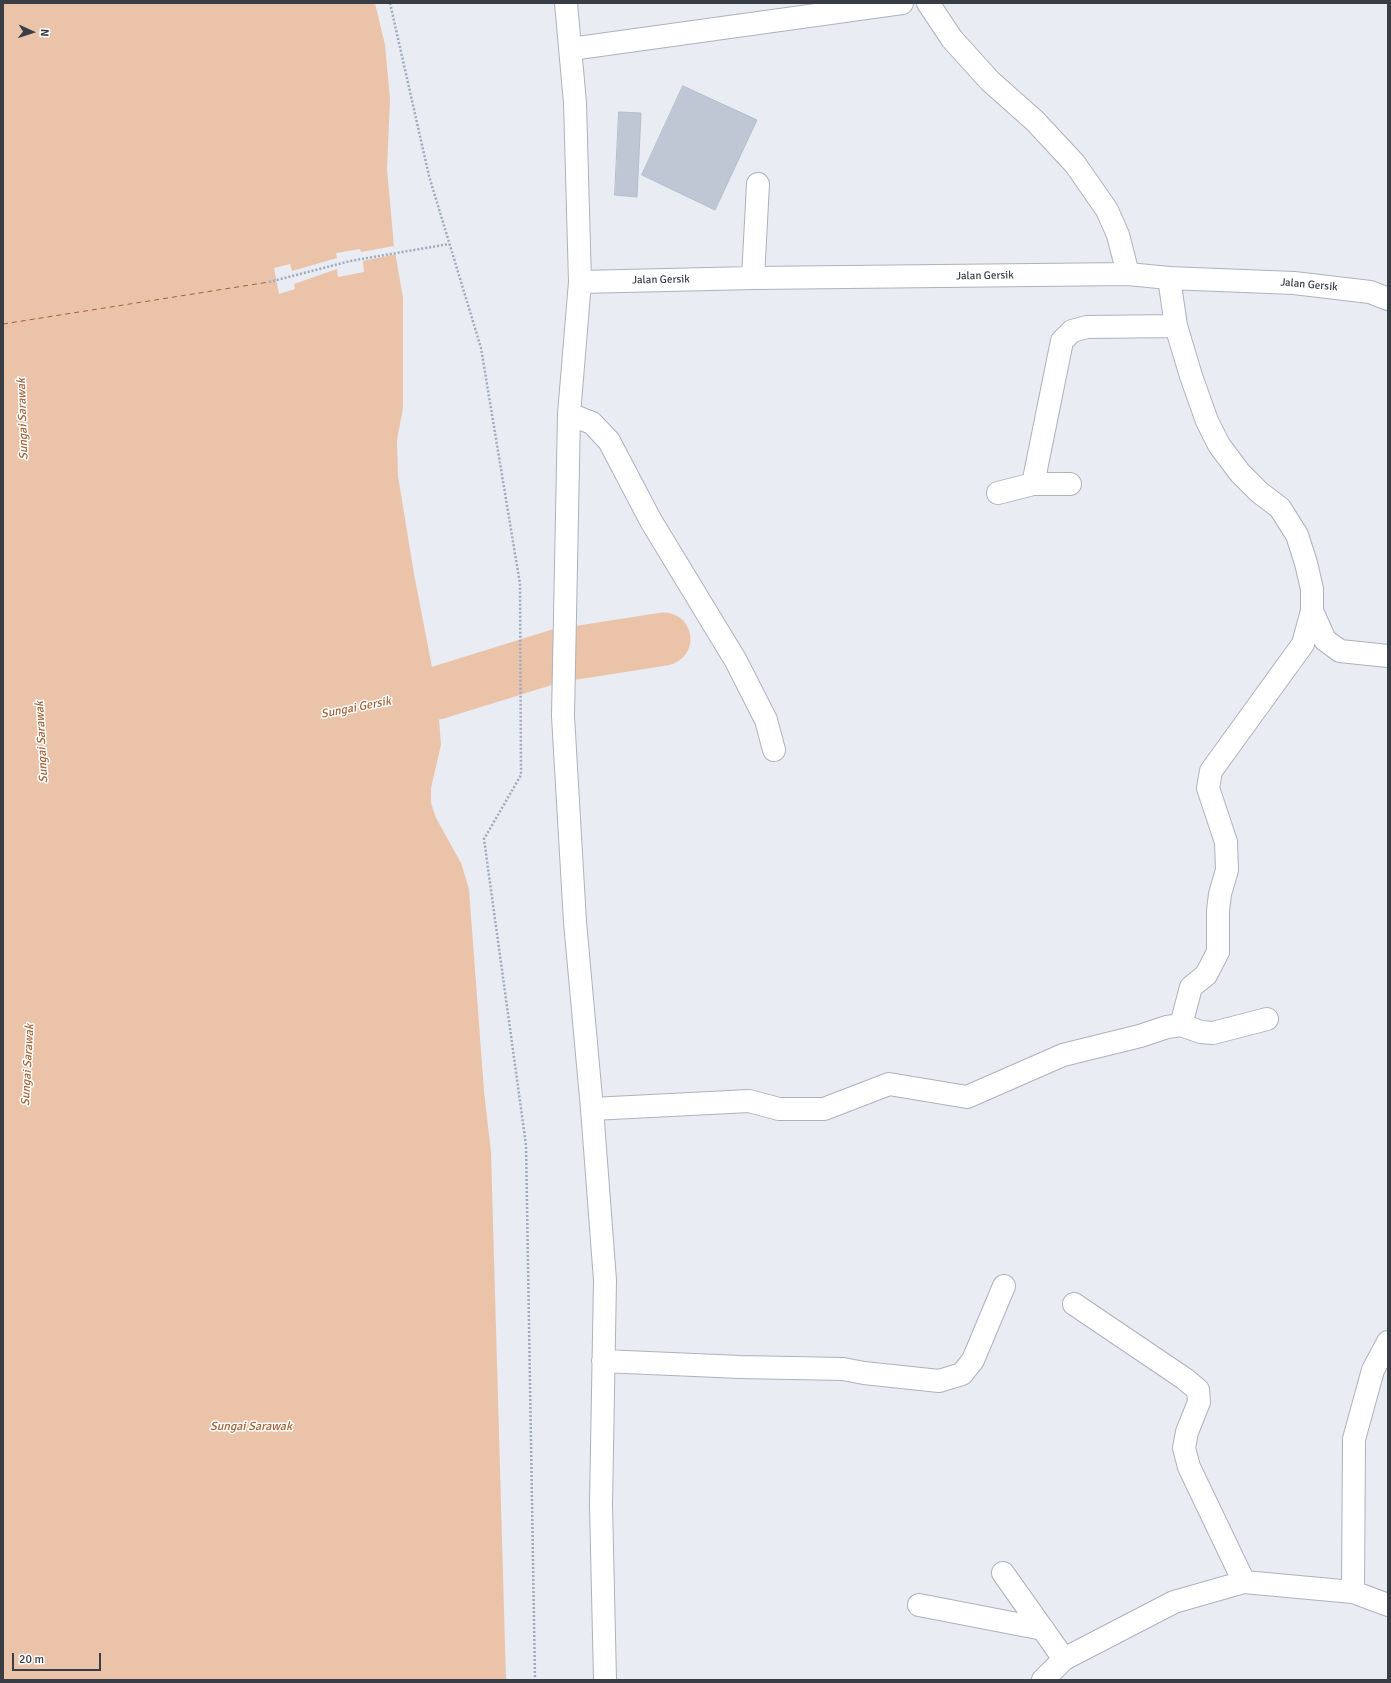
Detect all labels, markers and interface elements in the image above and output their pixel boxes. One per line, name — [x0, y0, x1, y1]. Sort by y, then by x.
north arrow — [12, 12, 52, 52]
text: N — [38, 28, 51, 37]
street label: Jalan Gersik — [956, 269, 1014, 283]
street label: Jalan Gersik — [632, 273, 690, 287]
street label: Jalan Gersik — [1280, 276, 1338, 294]
water label: Sungai Sarawak — [14, 378, 32, 460]
water label: Sungai Gersik — [320, 694, 392, 722]
water label: Sungai Sarawak — [33, 701, 51, 783]
water label: Sungai Sarawak — [19, 1024, 37, 1106]
water label: Sungai Sarawak — [210, 1420, 292, 1434]
scale bar — [14, 1645, 103, 1671]
text: 20 m — [19, 1652, 44, 1667]

